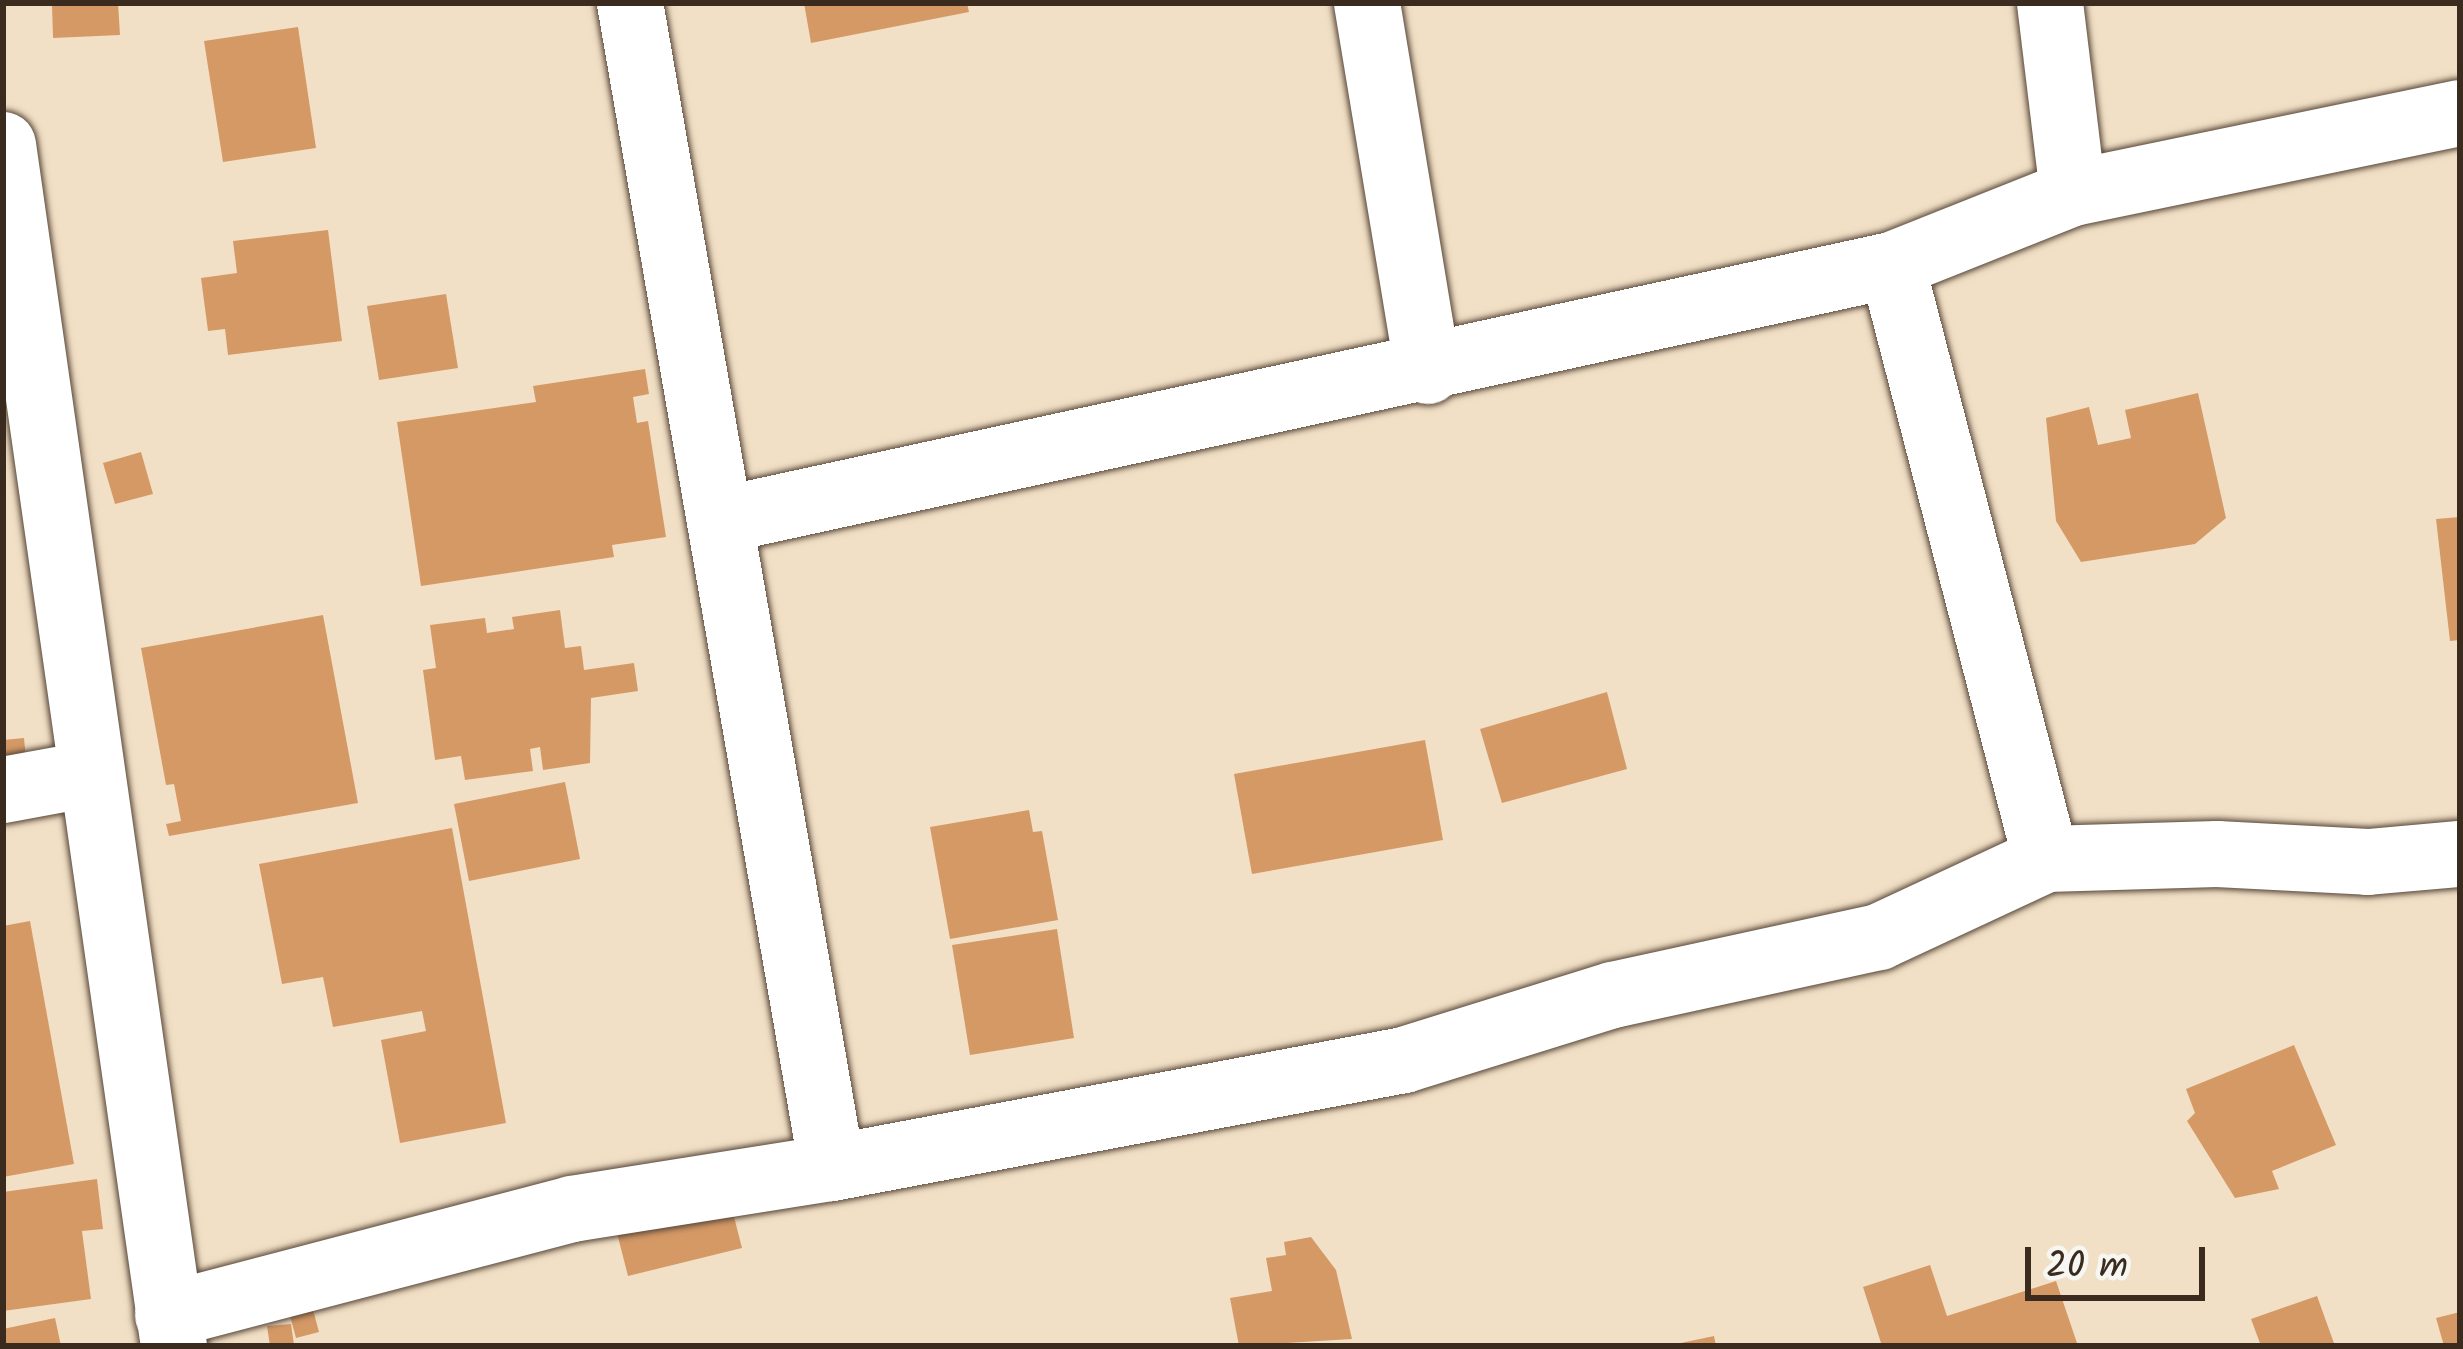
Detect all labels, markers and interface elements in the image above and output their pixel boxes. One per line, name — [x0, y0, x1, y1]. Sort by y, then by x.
scale bar — [2031, 1223, 2211, 1297]
text: 20 m — [2046, 1239, 2128, 1296]

